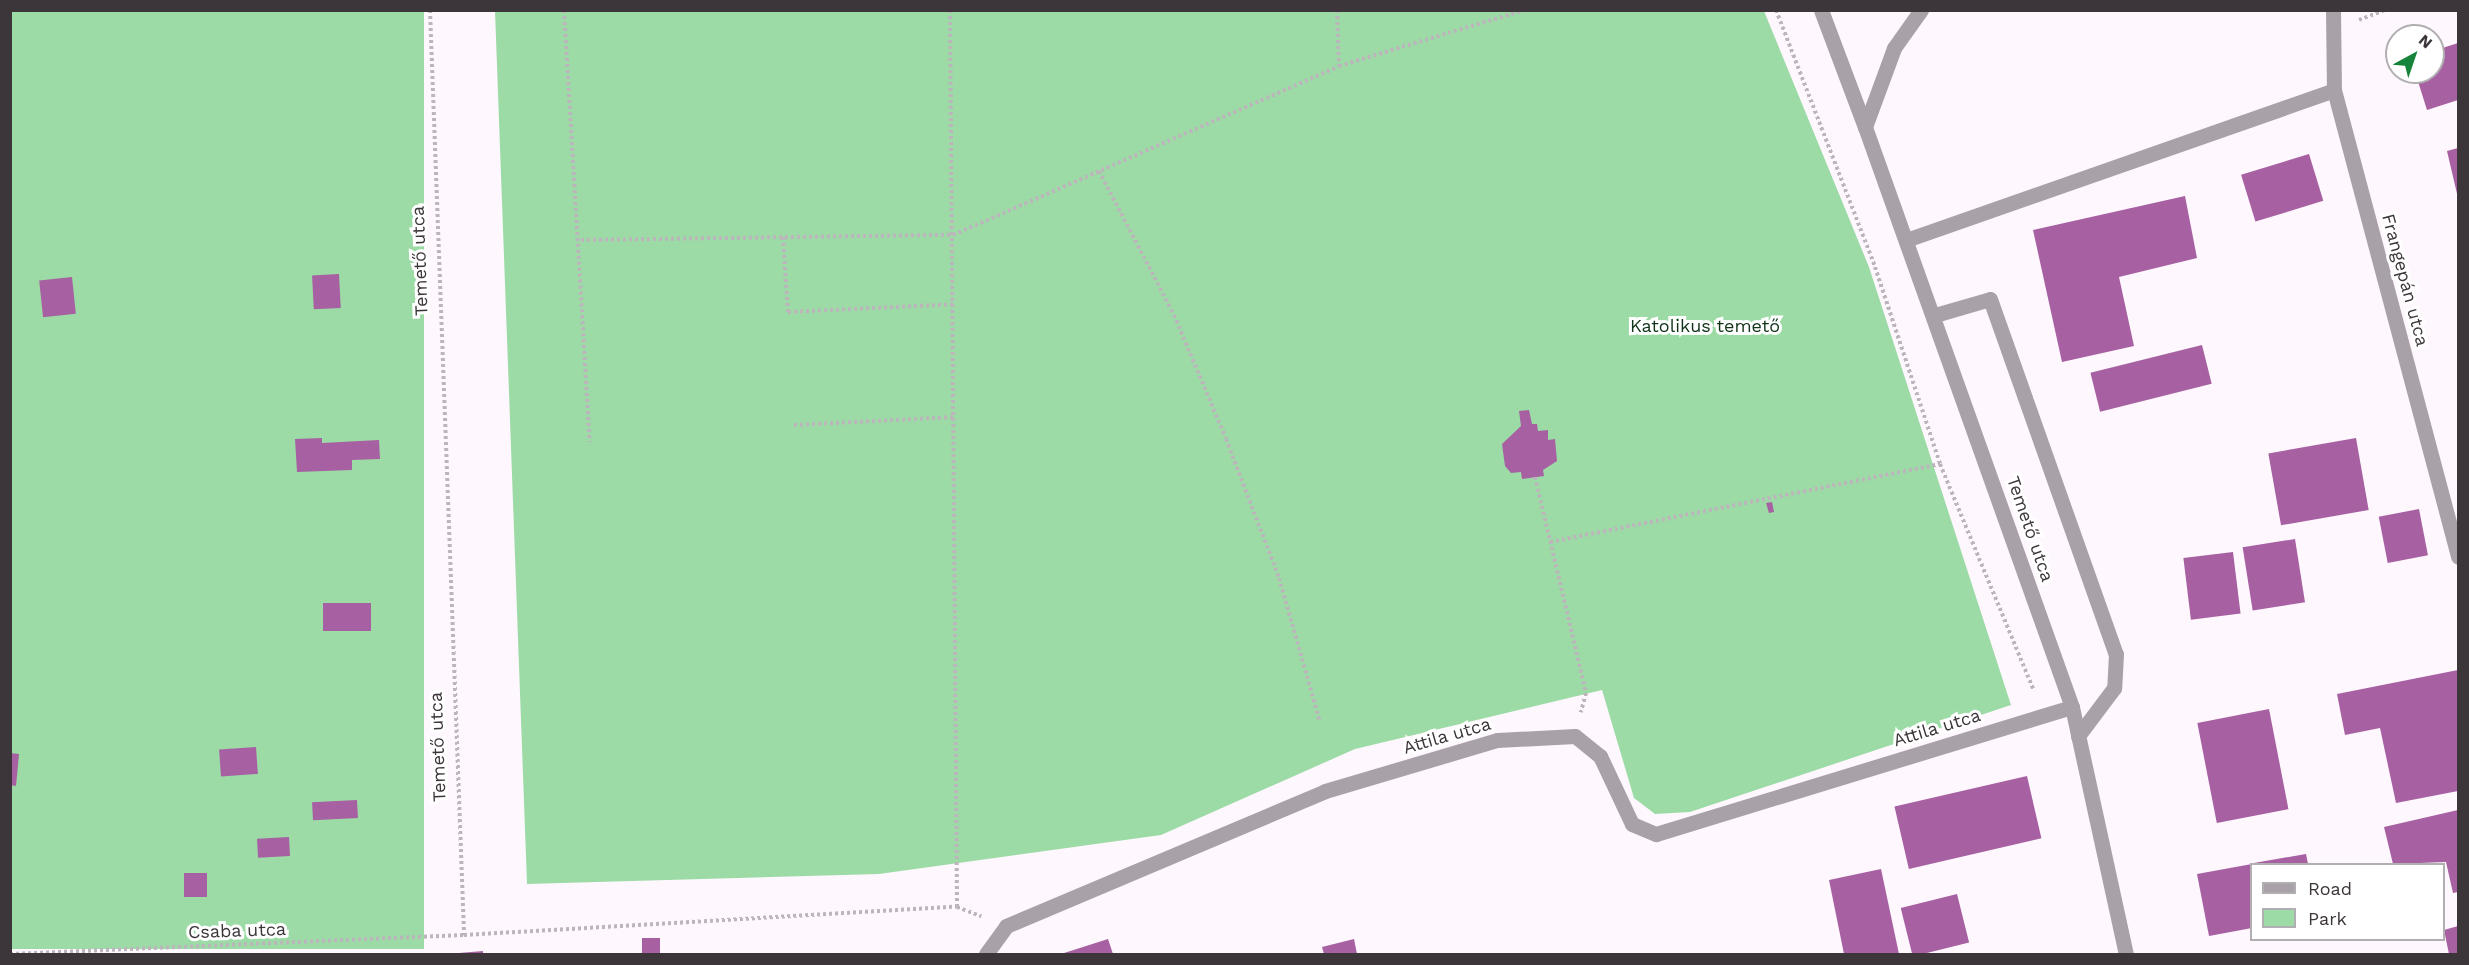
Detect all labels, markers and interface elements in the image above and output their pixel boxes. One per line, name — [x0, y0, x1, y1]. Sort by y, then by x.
north arrow — [2385, 24, 2445, 84]
text: N — [2415, 30, 2436, 52]
street label: Temető utca — [407, 206, 433, 316]
street label: Frangepán utca — [2377, 211, 2433, 349]
park label: Katolikus temető — [1630, 315, 1780, 337]
street label: Temető utca — [2002, 474, 2058, 584]
street label: Temető utca — [425, 692, 451, 802]
street label: Attila utca — [1890, 704, 1984, 752]
street label: Attila utca — [1400, 713, 1494, 759]
legend — [2250, 863, 2445, 941]
text: Road — [2308, 878, 2352, 899]
text: Park — [2308, 908, 2347, 929]
street label: Csaba utca — [187, 918, 287, 944]

